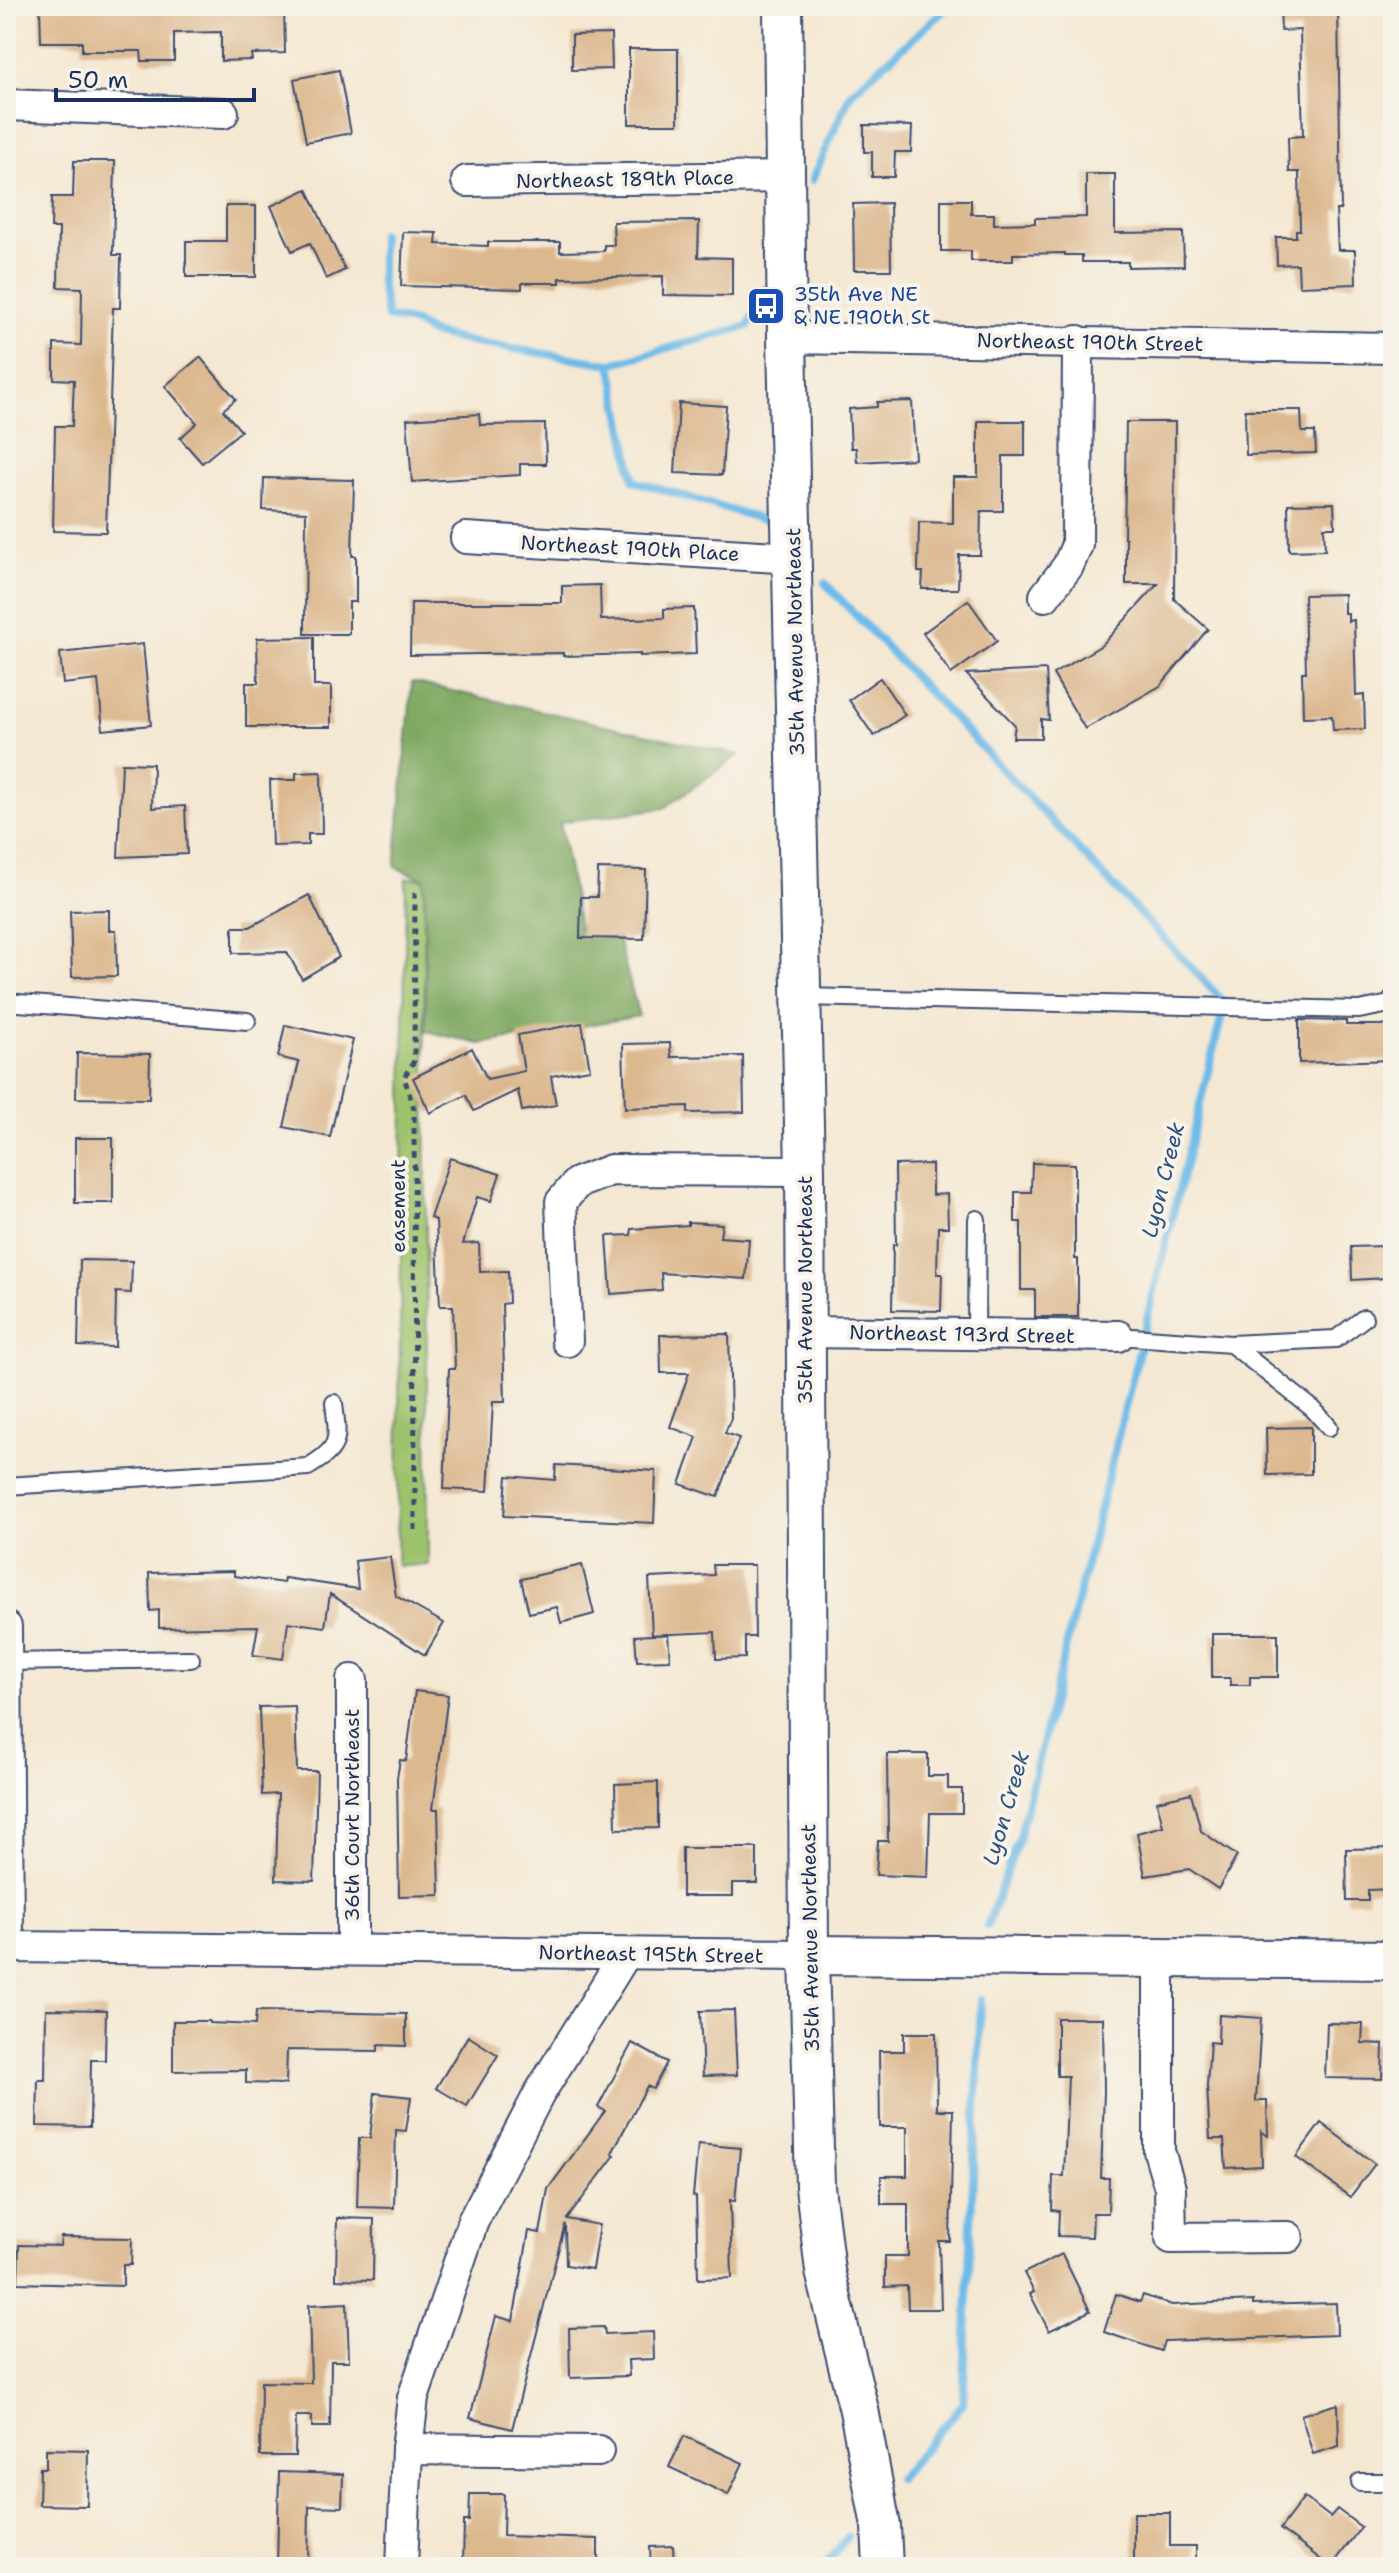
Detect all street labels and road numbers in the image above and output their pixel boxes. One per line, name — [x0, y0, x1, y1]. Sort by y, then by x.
street label: Northeast 189th Place — [516, 164, 734, 194]
street label: Northeast 190th Street — [976, 327, 1204, 357]
street label: 35th Avenue Northeast — [780, 527, 810, 757]
street label: Northeast 190th Place — [520, 529, 740, 567]
street label: easement — [385, 1159, 411, 1253]
street label: 35th Avenue Northeast — [792, 1176, 818, 1404]
street label: Northeast 193rd Street — [849, 1319, 1075, 1349]
street label: 36th Court Northeast — [339, 1709, 365, 1921]
street label: 35th Avenue Northeast — [795, 1823, 825, 2053]
street label: Northeast 195th Street — [538, 1939, 764, 1969]

